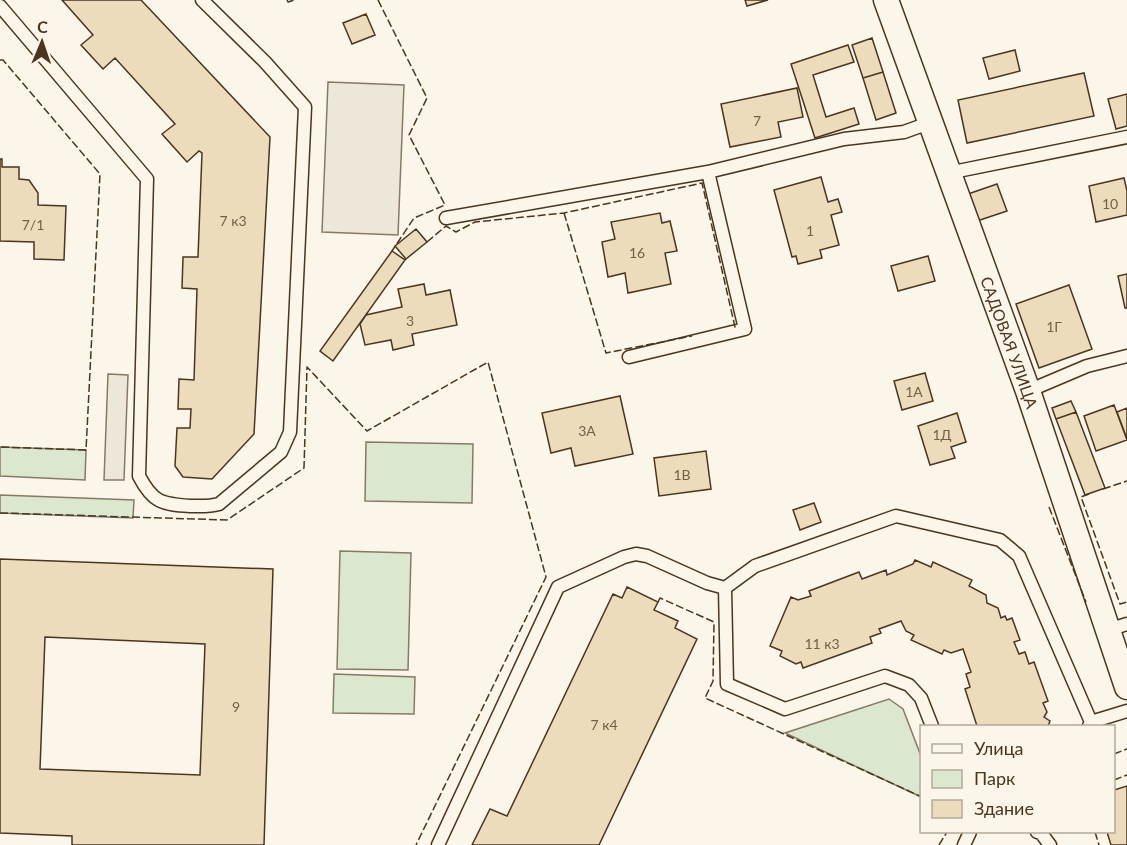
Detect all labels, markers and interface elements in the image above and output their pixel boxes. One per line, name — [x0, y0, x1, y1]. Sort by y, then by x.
north arrow — [12, 12, 72, 72]
text: С — [37, 17, 49, 36]
house number: 7 — [753, 112, 761, 129]
house number: 10 — [1102, 195, 1118, 212]
house number: 7 к3 — [219, 212, 247, 229]
house number: 7/1 — [22, 216, 44, 233]
house number: 1 — [806, 222, 814, 239]
house number: 16 — [629, 244, 645, 261]
street label: САДОВАЯ УЛИЦА — [978, 274, 1043, 411]
house number: 3 — [406, 312, 414, 329]
house number: 1Г — [1046, 318, 1062, 335]
house number: 1А — [905, 383, 923, 400]
house number: 3А — [578, 422, 596, 439]
house number: 1Д — [932, 426, 952, 443]
house number: 1В — [673, 466, 691, 483]
house number: 11 к3 — [804, 635, 840, 652]
house number: 9 — [232, 698, 240, 715]
house number: 7 к4 — [590, 716, 618, 733]
legend — [920, 725, 1115, 833]
text: Улица — [974, 737, 1024, 759]
text: Парк — [974, 767, 1016, 789]
text: Здание — [974, 797, 1034, 819]

